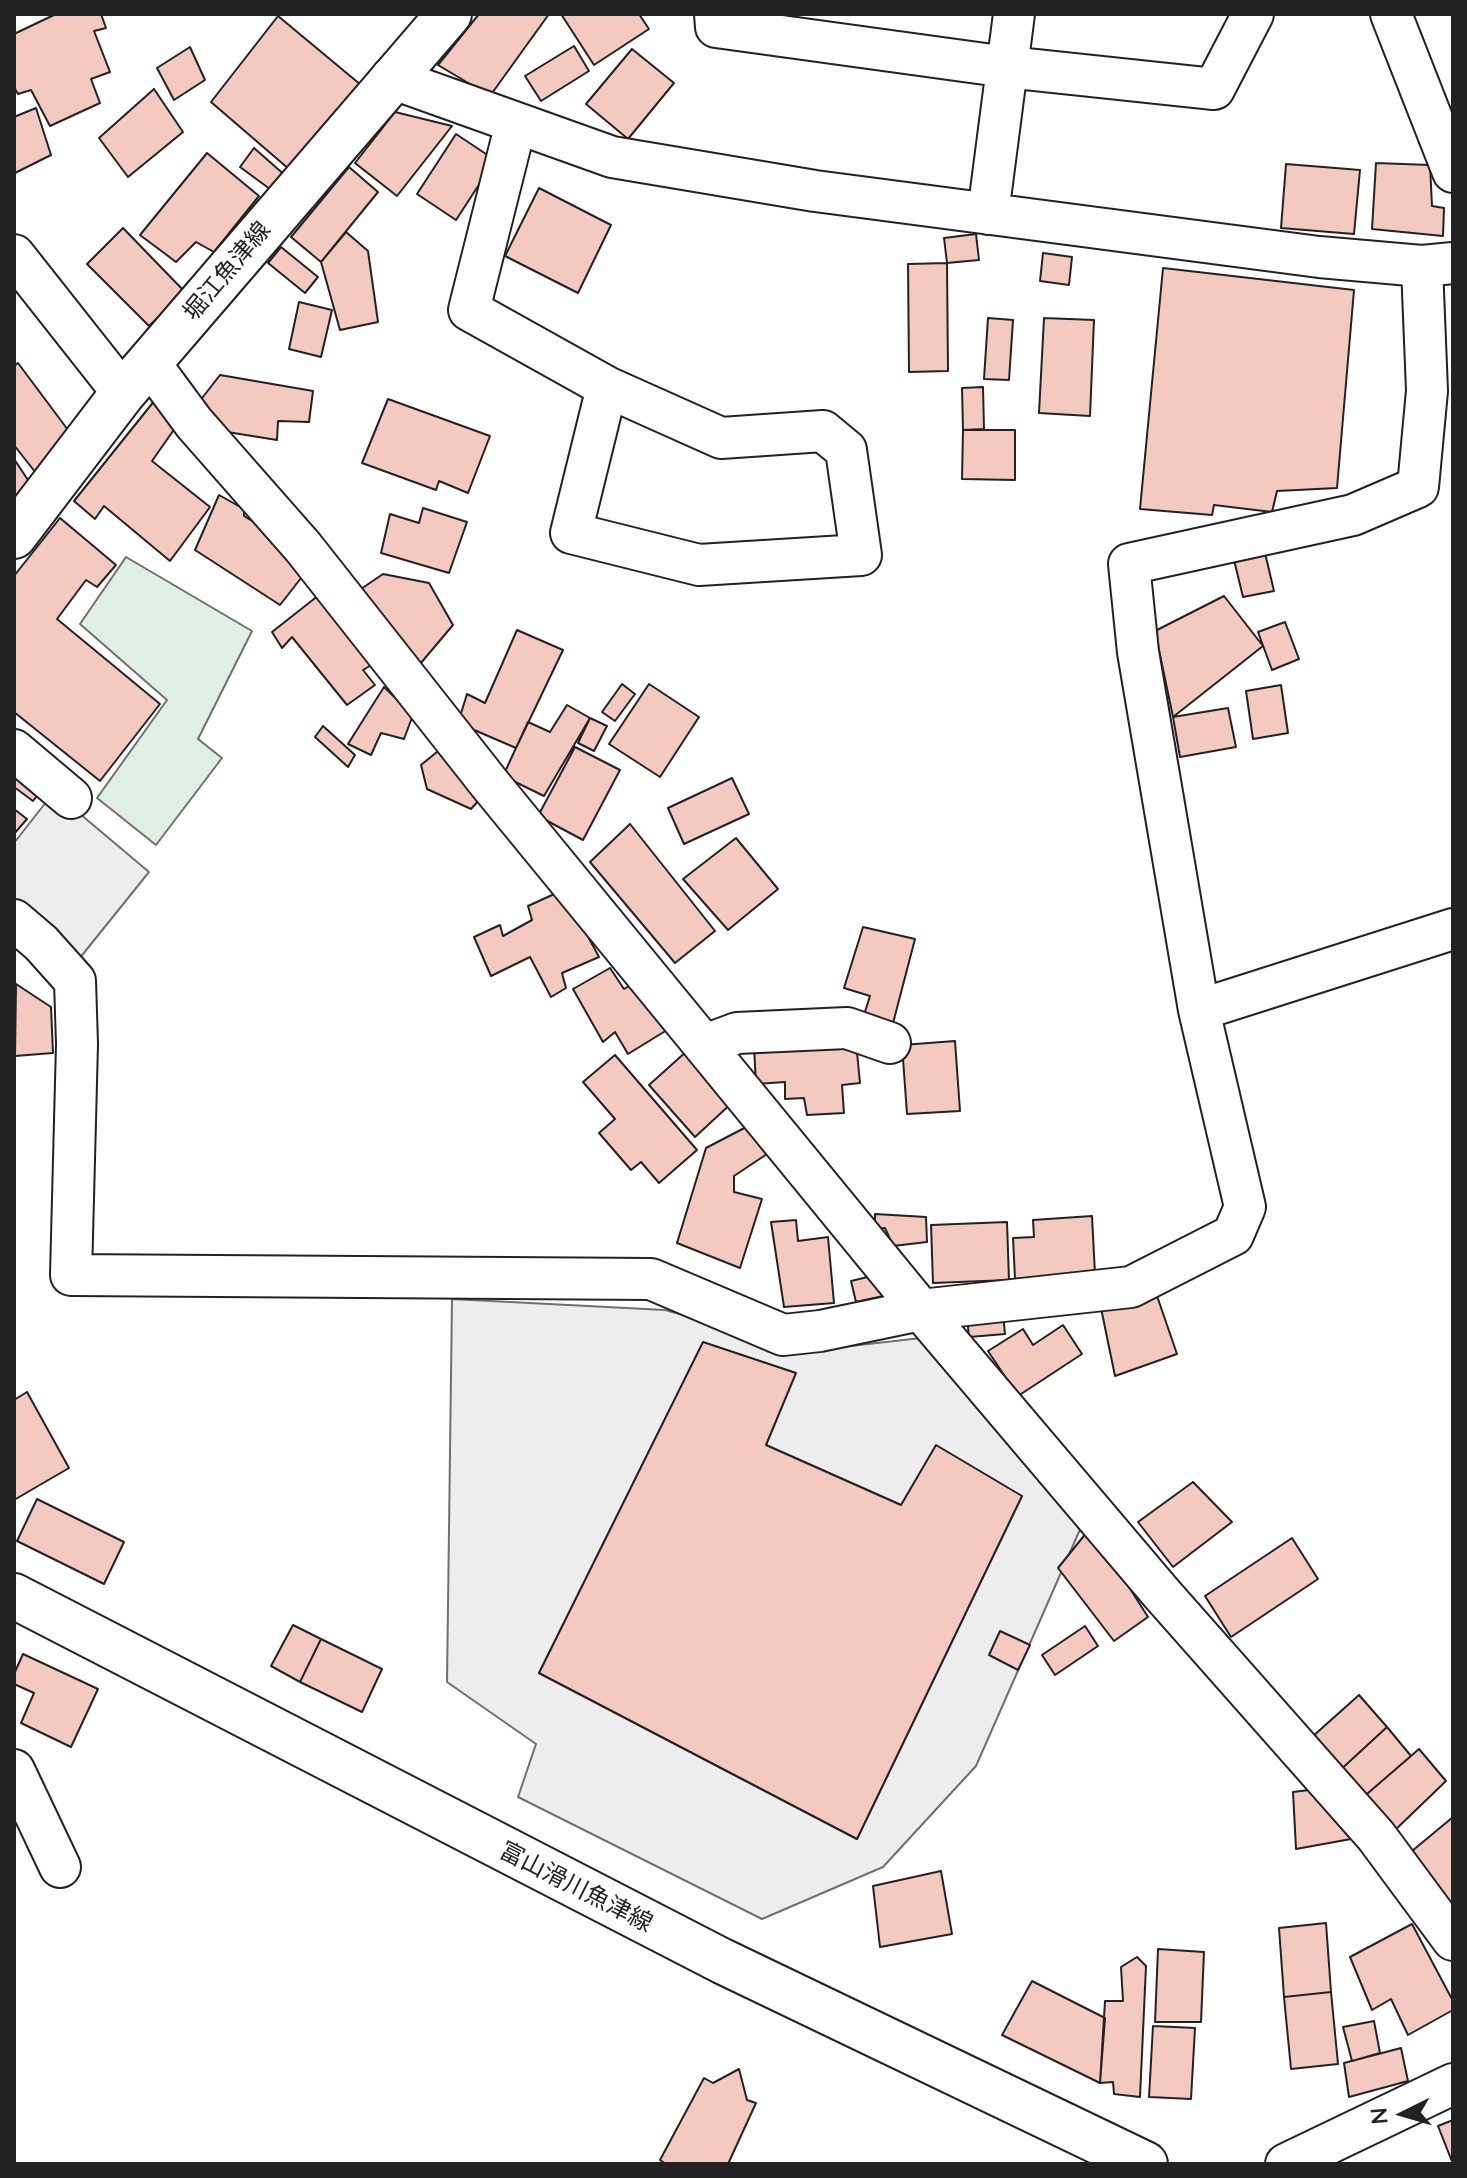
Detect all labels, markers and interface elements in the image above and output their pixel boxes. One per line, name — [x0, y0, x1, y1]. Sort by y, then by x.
street label: 堀江魚津線 — [177, 216, 277, 326]
street label: 富山滑川魚津線 — [495, 1836, 657, 1938]
north arrow — [1363, 2074, 1443, 2154]
text: N — [1364, 2107, 1393, 2126]

